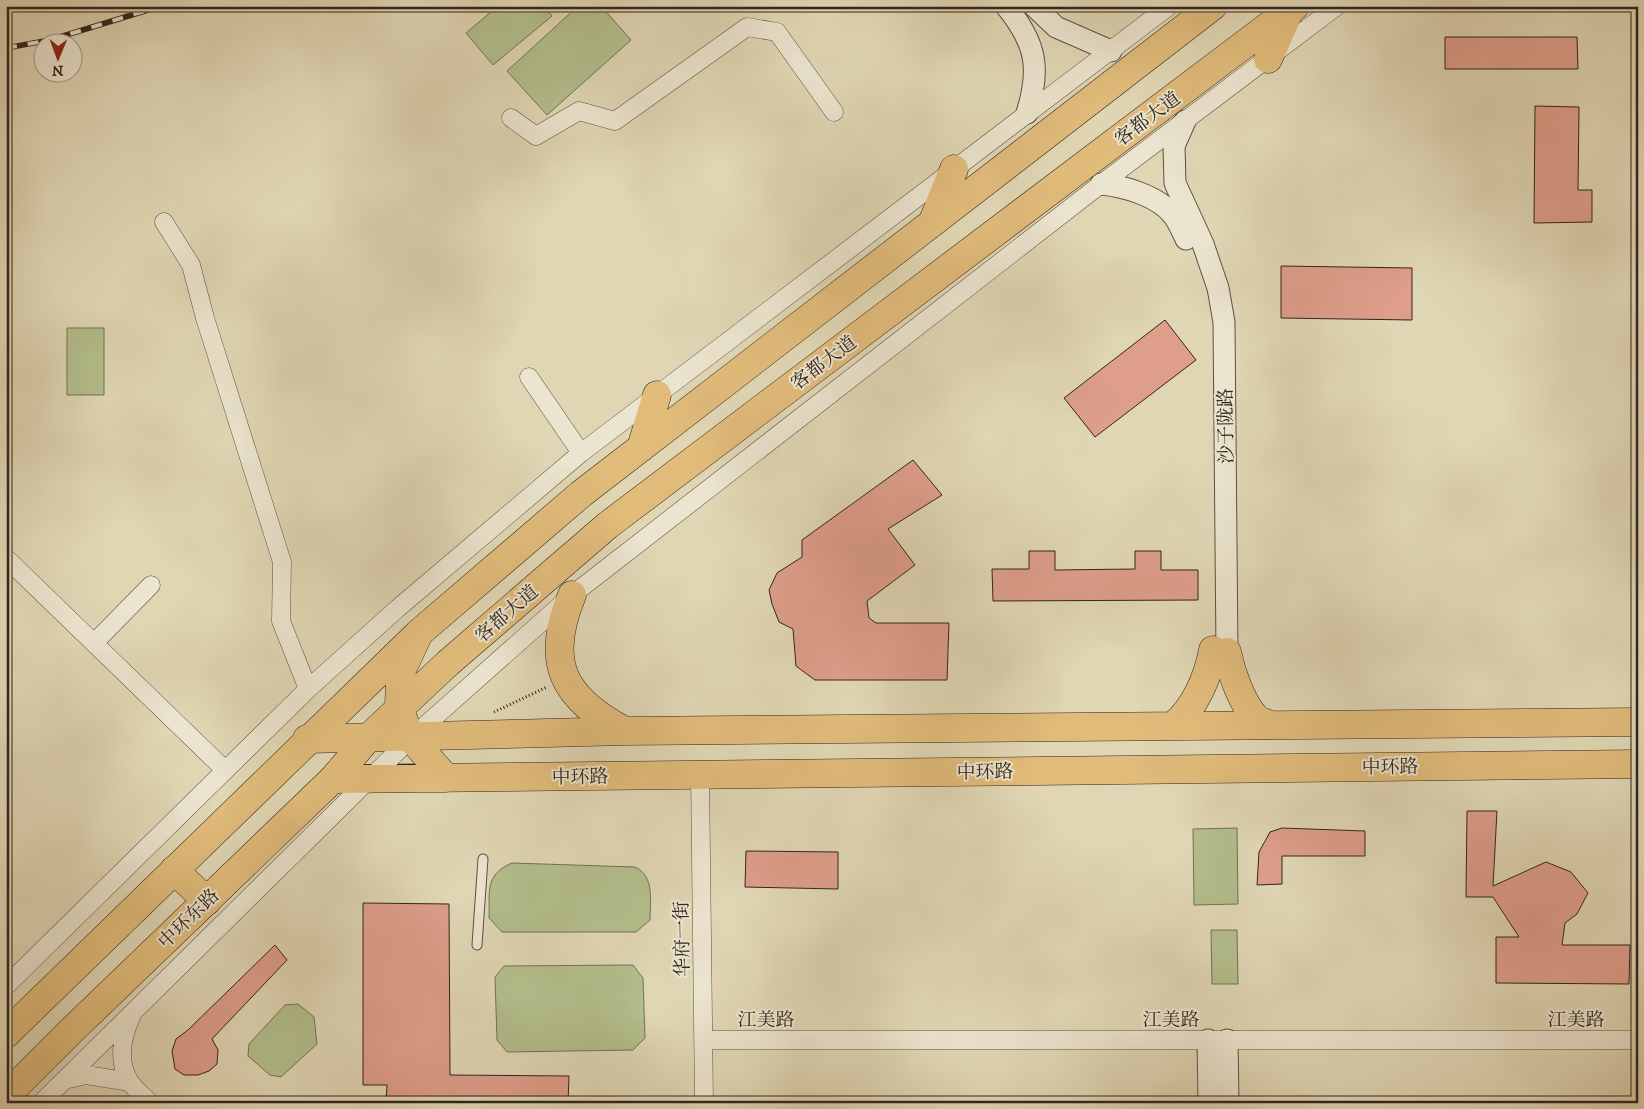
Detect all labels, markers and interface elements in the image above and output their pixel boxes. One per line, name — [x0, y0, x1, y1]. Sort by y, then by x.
north arrow — [32, 32, 82, 82]
text: N — [51, 61, 64, 79]
street label: 客都大道 — [1111, 87, 1185, 151]
street label: 客都大道 — [787, 331, 861, 395]
street label: 沙子陇路 — [1214, 388, 1239, 464]
street label: 客都大道 — [471, 581, 543, 648]
street label: 中环路 — [1361, 756, 1419, 779]
street label: 中环路 — [956, 761, 1014, 784]
street label: 中环路 — [551, 766, 609, 789]
street label: 中环东路 — [154, 884, 224, 954]
street label: 华府一街 — [670, 901, 695, 977]
street label: 江美路 — [737, 1009, 795, 1032]
street label: 江美路 — [1142, 1009, 1200, 1032]
street label: 江美路 — [1547, 1009, 1605, 1032]

